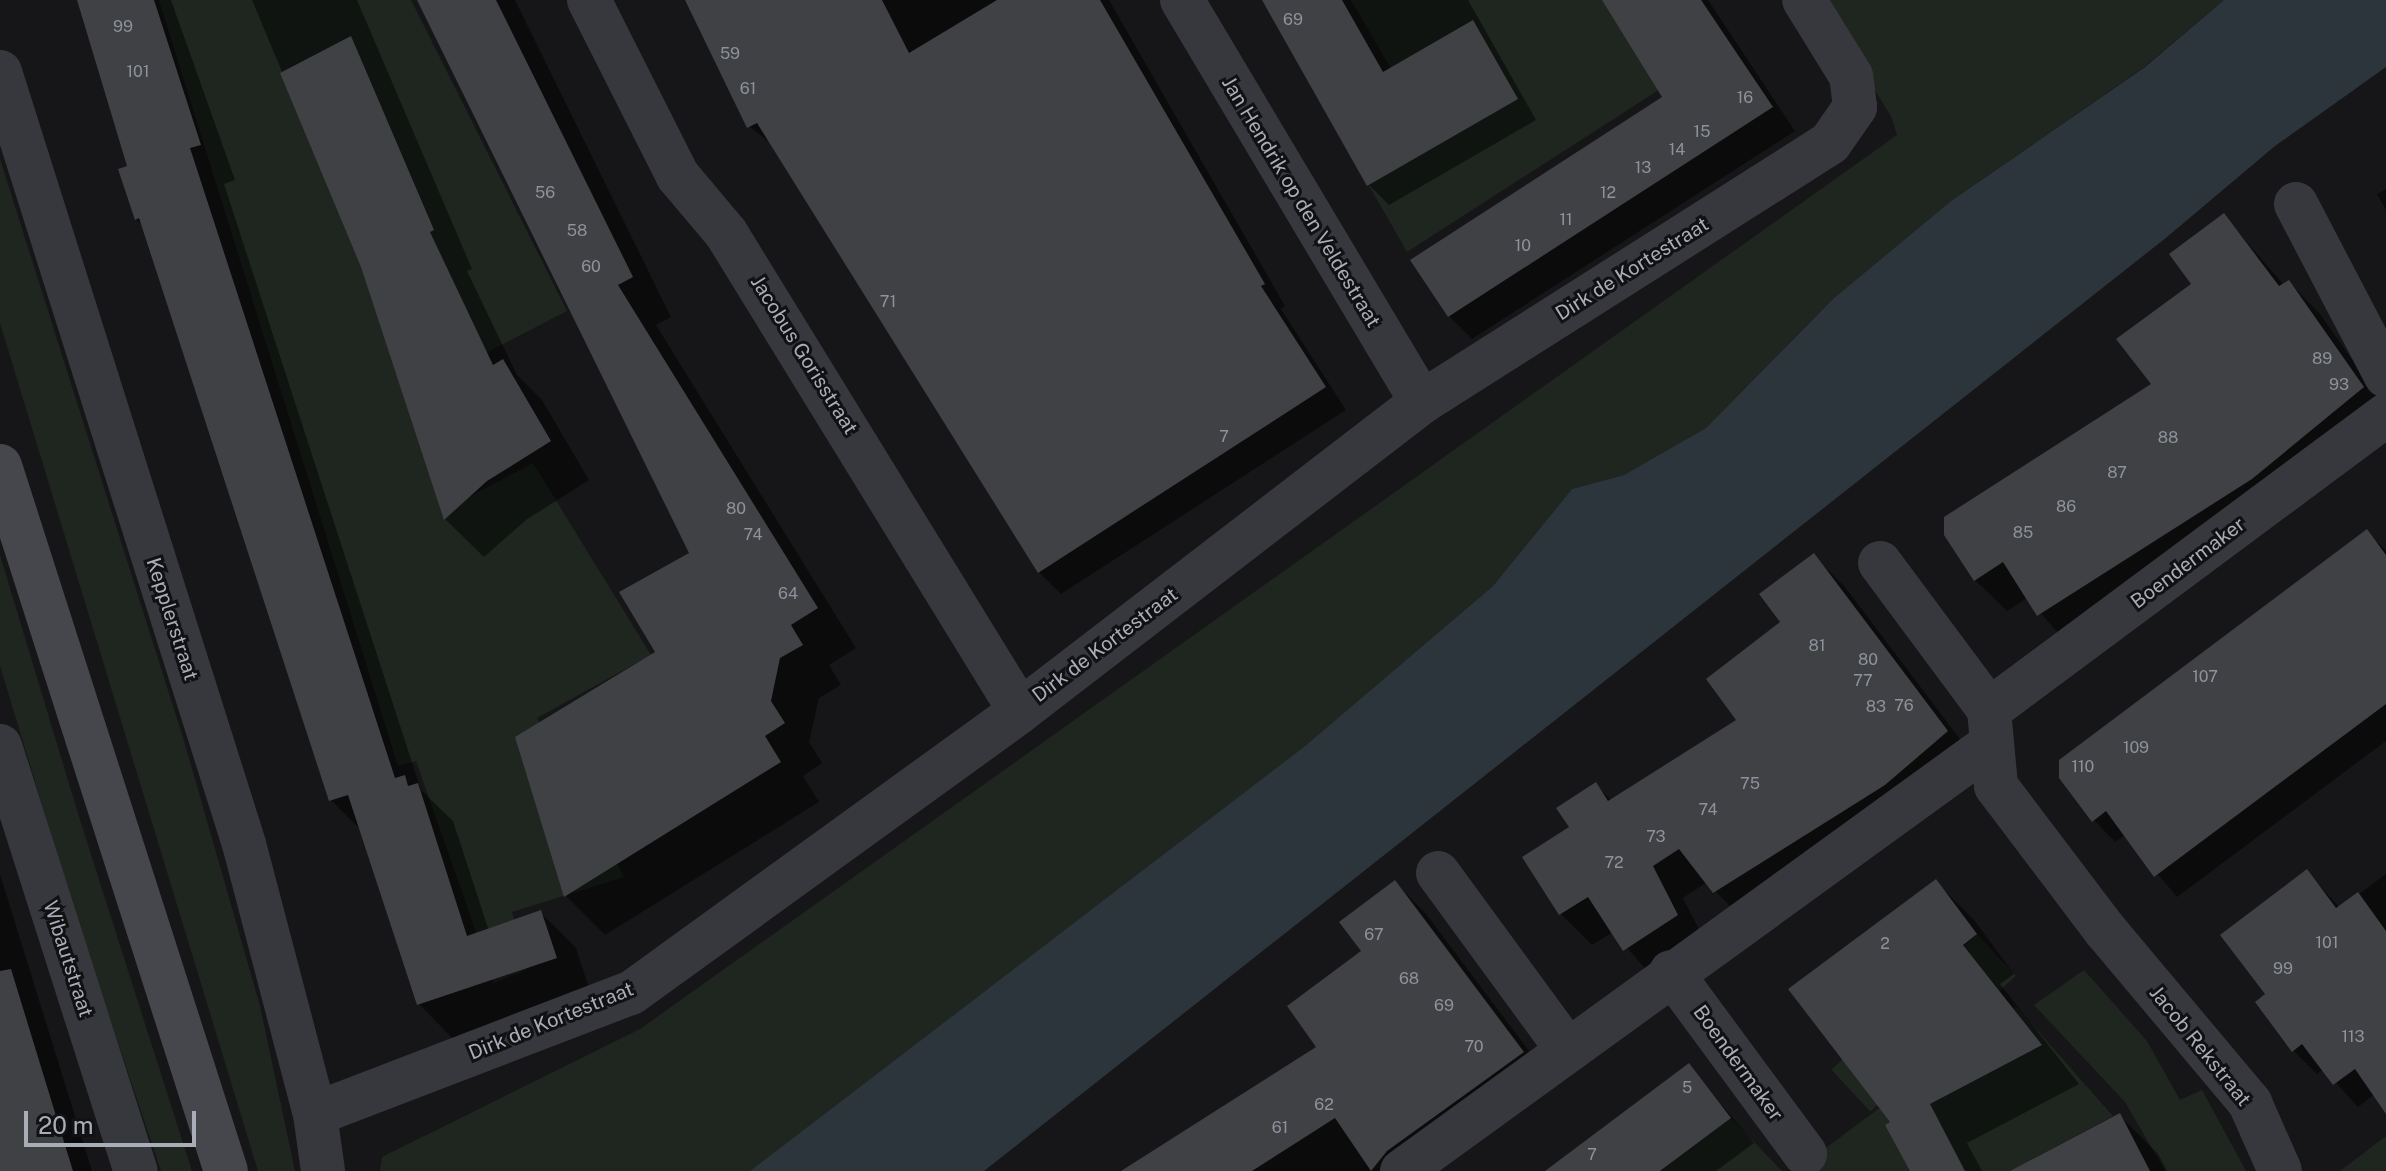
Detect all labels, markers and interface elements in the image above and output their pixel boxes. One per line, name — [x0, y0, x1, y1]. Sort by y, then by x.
house number: 69 — [1283, 10, 1303, 30]
house number: 99 — [113, 17, 133, 37]
house number: 59 — [720, 44, 740, 64]
house number: 101 — [127, 62, 149, 82]
street label: Jan Hendrik op den Veldestraat — [1216, 72, 1386, 332]
house number: 61 — [740, 79, 756, 99]
house number: 16 — [1737, 88, 1753, 108]
house number: 15 — [1694, 122, 1710, 142]
house number: 14 — [1669, 140, 1685, 160]
house number: 13 — [1635, 158, 1651, 178]
house number: 56 — [535, 183, 555, 203]
house number: 12 — [1600, 183, 1616, 203]
house number: 11 — [1559, 210, 1573, 230]
street label: Dirk de Kortestraat — [1551, 212, 1713, 326]
house number: 58 — [567, 221, 587, 241]
house number: 10 — [1515, 236, 1531, 256]
house number: 60 — [581, 257, 601, 277]
street label: Jacobus Gorisstraat — [745, 271, 863, 439]
house number: 71 — [880, 292, 896, 312]
house number: 89 — [2312, 349, 2332, 369]
house number: 93 — [2329, 375, 2349, 395]
house number: 7 — [1219, 427, 1229, 447]
house number: 88 — [2158, 428, 2178, 448]
house number: 87 — [2107, 463, 2127, 483]
house number: 86 — [2056, 497, 2076, 517]
house number: 80 — [726, 499, 746, 519]
street label: Boendermaker — [2126, 512, 2250, 614]
house number: 85 — [2013, 523, 2033, 543]
house number: 74 — [743, 525, 763, 545]
street label: Kepplerstraat — [141, 555, 203, 683]
street label: Dirk de Kortestraat — [1027, 582, 1183, 708]
house number: 64 — [778, 584, 798, 604]
house number: 81 — [1809, 636, 1825, 656]
house number: 80 — [1858, 650, 1878, 670]
house number: 107 — [2192, 667, 2218, 687]
house number: 77 — [1853, 671, 1873, 691]
house number: 76 — [1894, 696, 1914, 716]
house number: 83 — [1866, 697, 1886, 717]
house number: 109 — [2123, 738, 2149, 758]
house number: 110 — [2072, 757, 2094, 777]
house number: 75 — [1740, 774, 1760, 794]
house number: 74 — [1698, 800, 1718, 820]
house number: 73 — [1646, 827, 1666, 847]
house number: 72 — [1604, 853, 1624, 873]
street label: Wibautstraat — [38, 898, 98, 1020]
house number: 67 — [1364, 925, 1384, 945]
house number: 101 — [2316, 933, 2338, 953]
house number: 2 — [1880, 934, 1890, 954]
house number: 99 — [2273, 959, 2293, 979]
house number: 68 — [1399, 969, 1419, 989]
street label: Dirk de Kortestraat — [465, 977, 637, 1065]
street label: Jacob Rekstraat — [2144, 981, 2256, 1111]
house number: 69 — [1434, 996, 1454, 1016]
street label: Boendermaker — [1688, 1001, 1788, 1125]
house number: 113 — [2341, 1027, 2365, 1047]
house number: 70 — [1464, 1037, 1484, 1057]
house number: 5 — [1682, 1078, 1692, 1098]
scale bar — [28, 1095, 200, 1145]
house number: 62 — [1314, 1095, 1334, 1115]
text: 20 m — [38, 1111, 94, 1139]
house number: 61 — [1272, 1118, 1288, 1138]
house number: 7 — [1587, 1145, 1597, 1165]

